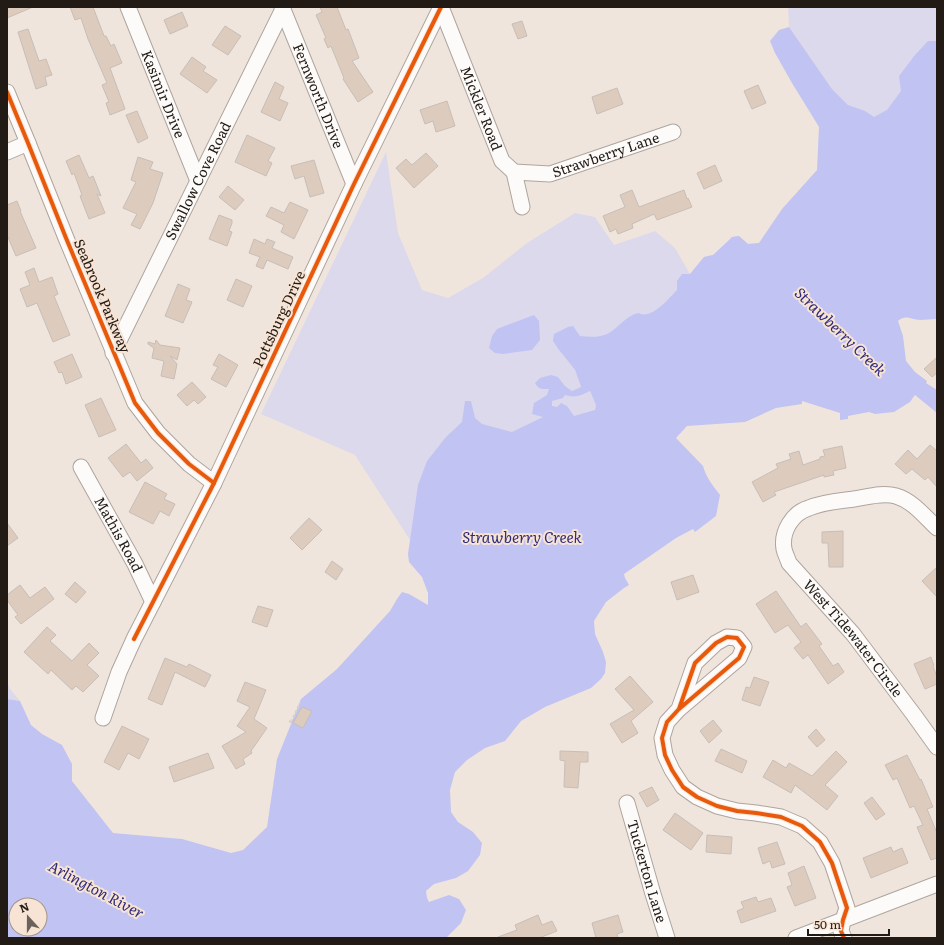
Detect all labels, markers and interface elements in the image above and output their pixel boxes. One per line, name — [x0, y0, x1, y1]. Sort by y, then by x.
street label: Fernworth Drive — [289, 40, 349, 151]
street label: Kasimir Drive — [137, 47, 191, 141]
street label: Mickler Road — [456, 63, 508, 153]
street label: Swallow Cove Road — [159, 117, 235, 243]
street label: Strawberry Lane — [549, 126, 662, 182]
street label: Seabrook Parkway — [70, 235, 136, 357]
street label: Pottsburg Drive — [247, 267, 309, 370]
water label: Strawberry Creek — [790, 281, 892, 381]
street label: Mathis Road — [90, 492, 148, 575]
water label: Strawberry Creek — [462, 525, 582, 548]
street label: West Tidewater Circle — [799, 574, 908, 701]
street label: Tuckerton Lane — [623, 817, 672, 925]
water label: Arlington River — [45, 854, 149, 924]
north arrow — [8, 897, 48, 937]
text: N — [17, 898, 31, 916]
scale bar — [808, 911, 889, 937]
text: 50 m — [814, 915, 841, 933]

